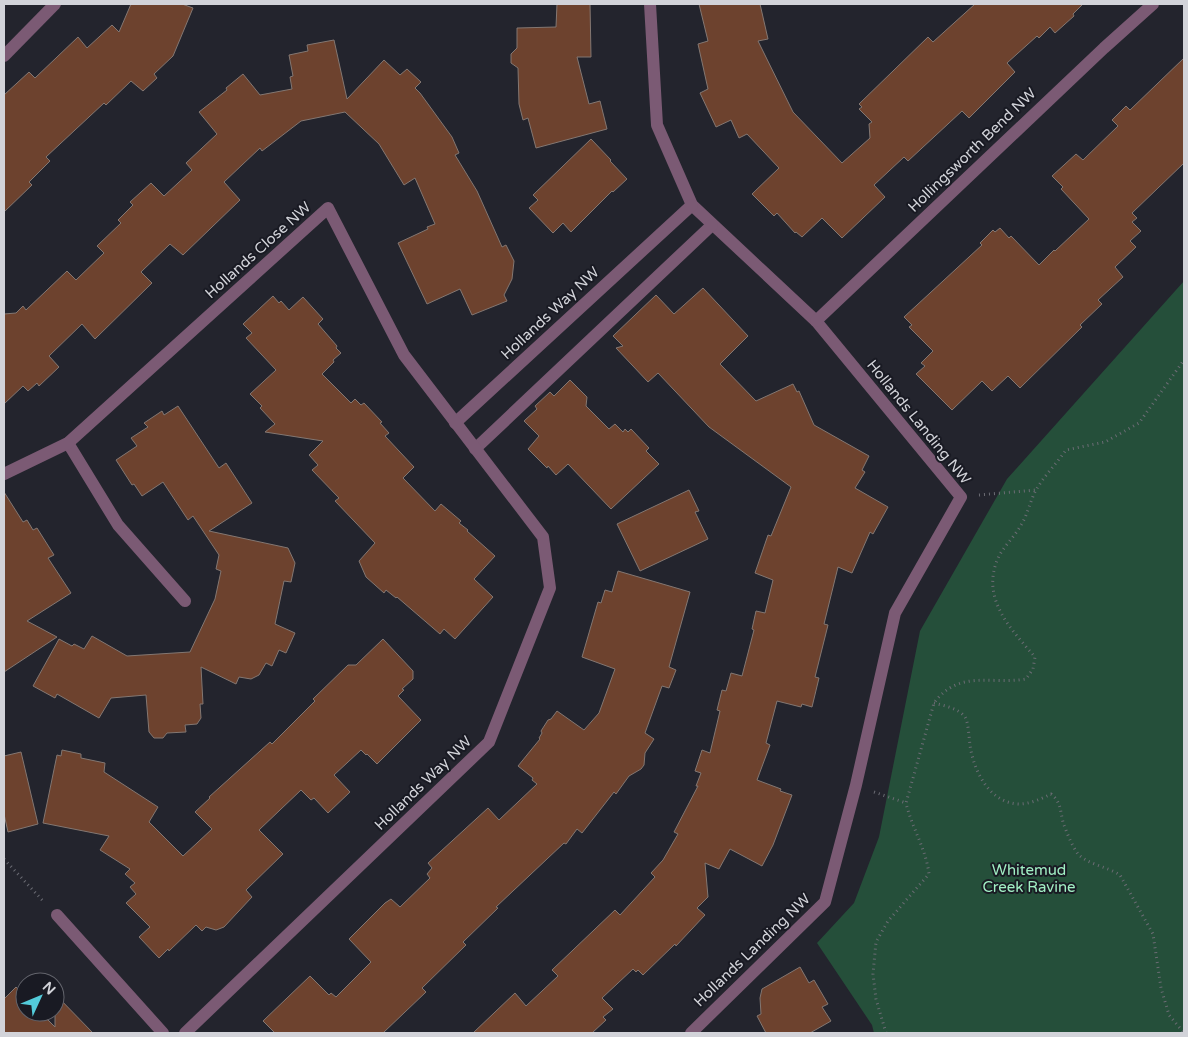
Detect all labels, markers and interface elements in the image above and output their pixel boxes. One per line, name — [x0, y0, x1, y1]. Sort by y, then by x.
street label: Hollingsworth Bend NW — [904, 84, 1040, 216]
street label: Hollands Close NW — [201, 198, 315, 302]
street label: Hollands Way NW — [497, 263, 603, 363]
street label: Hollands Landing NW — [863, 356, 975, 488]
street label: Hollands Way NW — [371, 732, 475, 834]
park label: Whitemud Creek Ravine — [982, 861, 1076, 896]
street label: Hollands Landing NW — [690, 890, 814, 1010]
north arrow — [15, 972, 65, 1022]
text: N — [39, 978, 59, 998]

